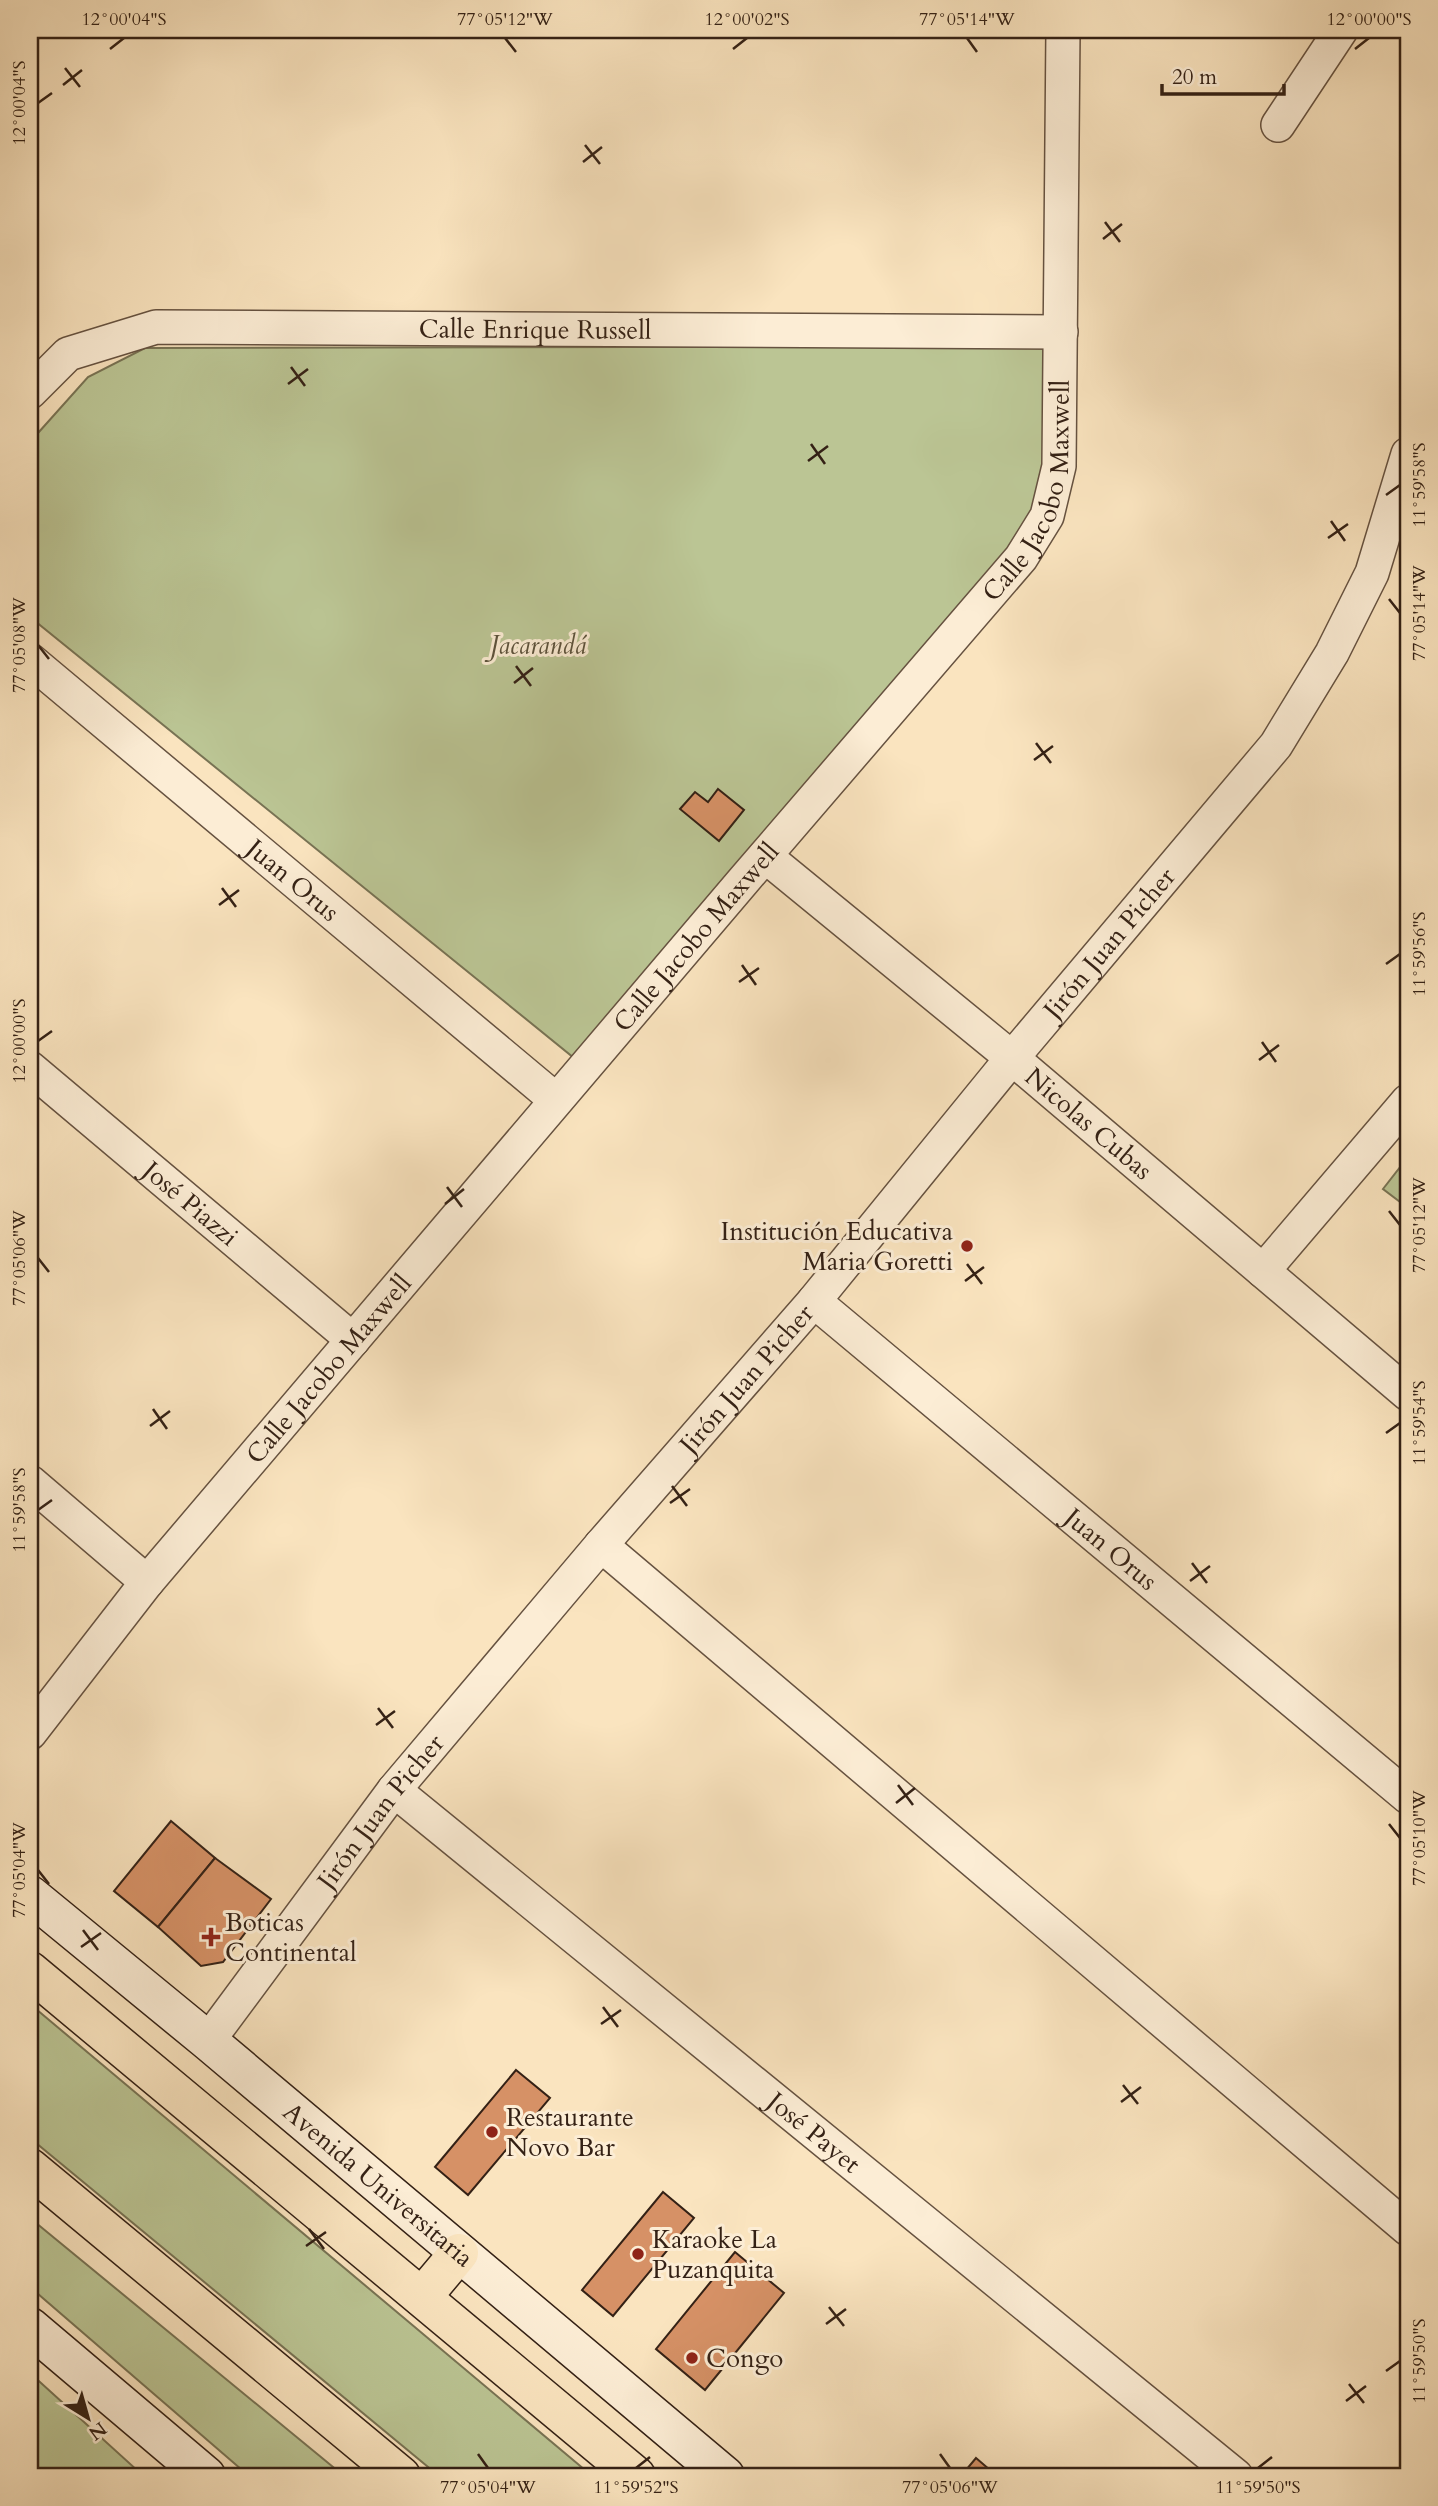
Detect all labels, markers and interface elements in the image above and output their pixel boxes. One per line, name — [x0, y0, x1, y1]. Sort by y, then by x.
text: 12°00'04"S — [82, 7, 166, 32]
text: 77°05'12"W — [457, 7, 553, 32]
text: 12°00'02"S — [705, 7, 789, 32]
text: 77°05'14"W — [919, 7, 1015, 32]
text: 12°00'00"S — [1327, 7, 1411, 32]
scale bar — [1162, 52, 1284, 96]
text: 12°00'04"S — [7, 61, 32, 145]
text: 20 m — [1172, 63, 1217, 92]
street label: Calle Enrique Russell — [419, 311, 652, 348]
street label: Calle Jacobo Maxwell — [974, 379, 1078, 609]
text: 11°59'58"S — [1407, 443, 1432, 527]
text: 77°05'14"W — [1407, 565, 1432, 661]
text: 77°05'08"W — [7, 597, 32, 693]
park label: Jacarandá — [484, 628, 588, 663]
street label: Juan Orus — [236, 829, 347, 930]
street label: Calle Jacobo Maxwell — [605, 835, 787, 1039]
street label: Jirón Juan Picher — [1033, 860, 1184, 1029]
text: 11°59'56"S — [1407, 912, 1432, 996]
text: 12°00'00"S — [7, 999, 32, 1083]
street label: Nicolas Cubas — [1017, 1060, 1160, 1188]
street label: José Piazzi — [132, 1151, 246, 1254]
text: 77°05'12"W — [1407, 1177, 1432, 1273]
text: 77°05'06"W — [7, 1210, 32, 1306]
place label: Institución Educativa Maria Goretti — [720, 1214, 953, 1279]
marker: Institución Educativa Maria Goretti — [959, 1238, 975, 1254]
street label: Calle Jacobo Maxwell — [238, 1266, 420, 1471]
street label: Jirón Juan Picher — [669, 1296, 822, 1464]
text: 11°59'54"S — [1407, 1381, 1432, 1465]
text: 11°59'58"S — [7, 1468, 32, 1552]
street label: Juan Orus — [1054, 1498, 1165, 1598]
street label: Jirón Juan Picher — [307, 1726, 452, 1900]
text: 77°05'10"W — [1407, 1790, 1432, 1886]
text: 77°05'04"W — [7, 1822, 32, 1918]
place label: Boticas Continental — [225, 1905, 357, 1970]
marker: Boticas Continental — [203, 1929, 219, 1945]
street label: José Payet — [757, 2082, 868, 2181]
street label: Avenida Universitaria — [275, 2095, 481, 2275]
place label: Restaurante Novo Bar — [506, 2100, 634, 2165]
marker: Restaurante Novo Bar — [484, 2124, 500, 2140]
place label: Karaoke La Puzanquita — [652, 2222, 777, 2287]
marker: Karaoke La Puzanquita — [630, 2246, 646, 2262]
text: 11°59'50"S — [1407, 2319, 1432, 2403]
place label: Congo — [706, 2341, 783, 2376]
marker: Congo — [684, 2350, 700, 2366]
north arrow — [52, 2384, 122, 2454]
text: N — [83, 2415, 112, 2446]
text: 77°05'04"W — [440, 2475, 536, 2500]
text: 11°59'52"S — [594, 2475, 678, 2500]
text: 77°05'06"W — [902, 2475, 998, 2500]
text: 11°59'50"S — [1216, 2475, 1300, 2500]

